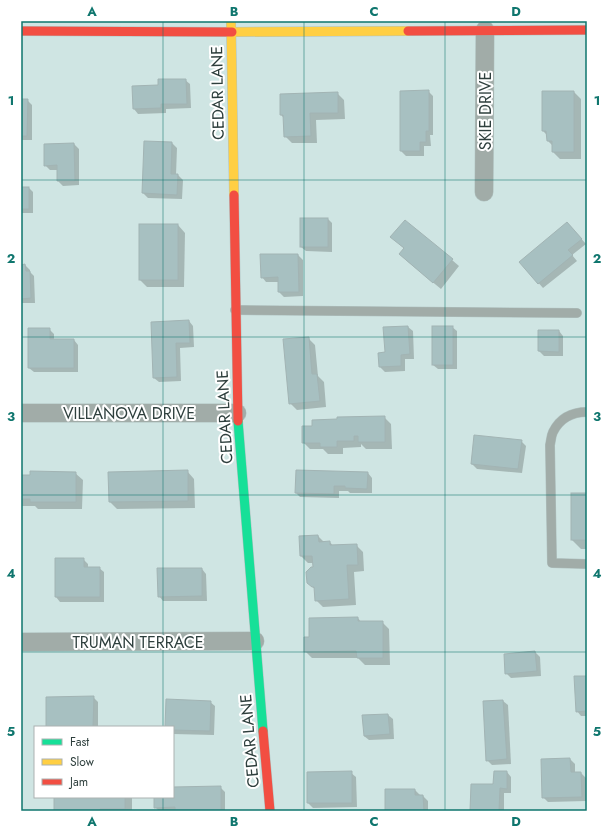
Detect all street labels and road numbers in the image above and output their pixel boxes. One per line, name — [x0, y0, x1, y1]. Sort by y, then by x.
street label: CEDAR LANE — [205, 46, 230, 140]
street label: SKIE DRIVE — [474, 72, 497, 150]
street label: CEDAR LANE — [211, 369, 238, 464]
street label: VILLANOVA DRIVE — [63, 402, 195, 425]
street label: TRUMAN TERRACE — [72, 631, 204, 654]
street label: CEDAR LANE — [234, 693, 265, 789]

